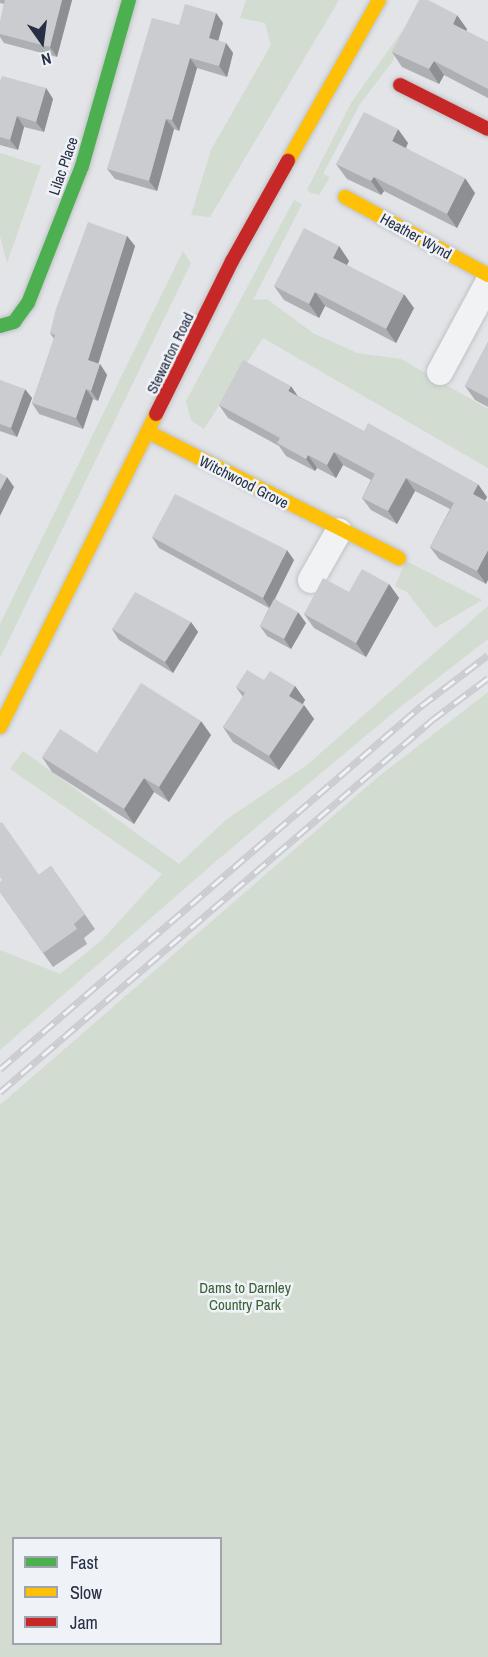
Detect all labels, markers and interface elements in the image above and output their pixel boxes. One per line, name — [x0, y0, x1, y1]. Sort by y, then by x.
north arrow — [12, 12, 72, 72]
text: N — [39, 48, 54, 71]
street label: Lilac Place — [45, 135, 81, 197]
street label: Heather Wynd — [377, 209, 455, 263]
street label: Stewarton Road — [143, 309, 197, 397]
street label: Witchwood Grove — [196, 452, 292, 512]
park label: Dams to Darnley Country Park — [199, 1278, 291, 1313]
legend — [12, 1537, 222, 1645]
text: Fast — [70, 1550, 98, 1575]
text: Slow — [70, 1580, 102, 1605]
text: Jam — [70, 1610, 98, 1635]

